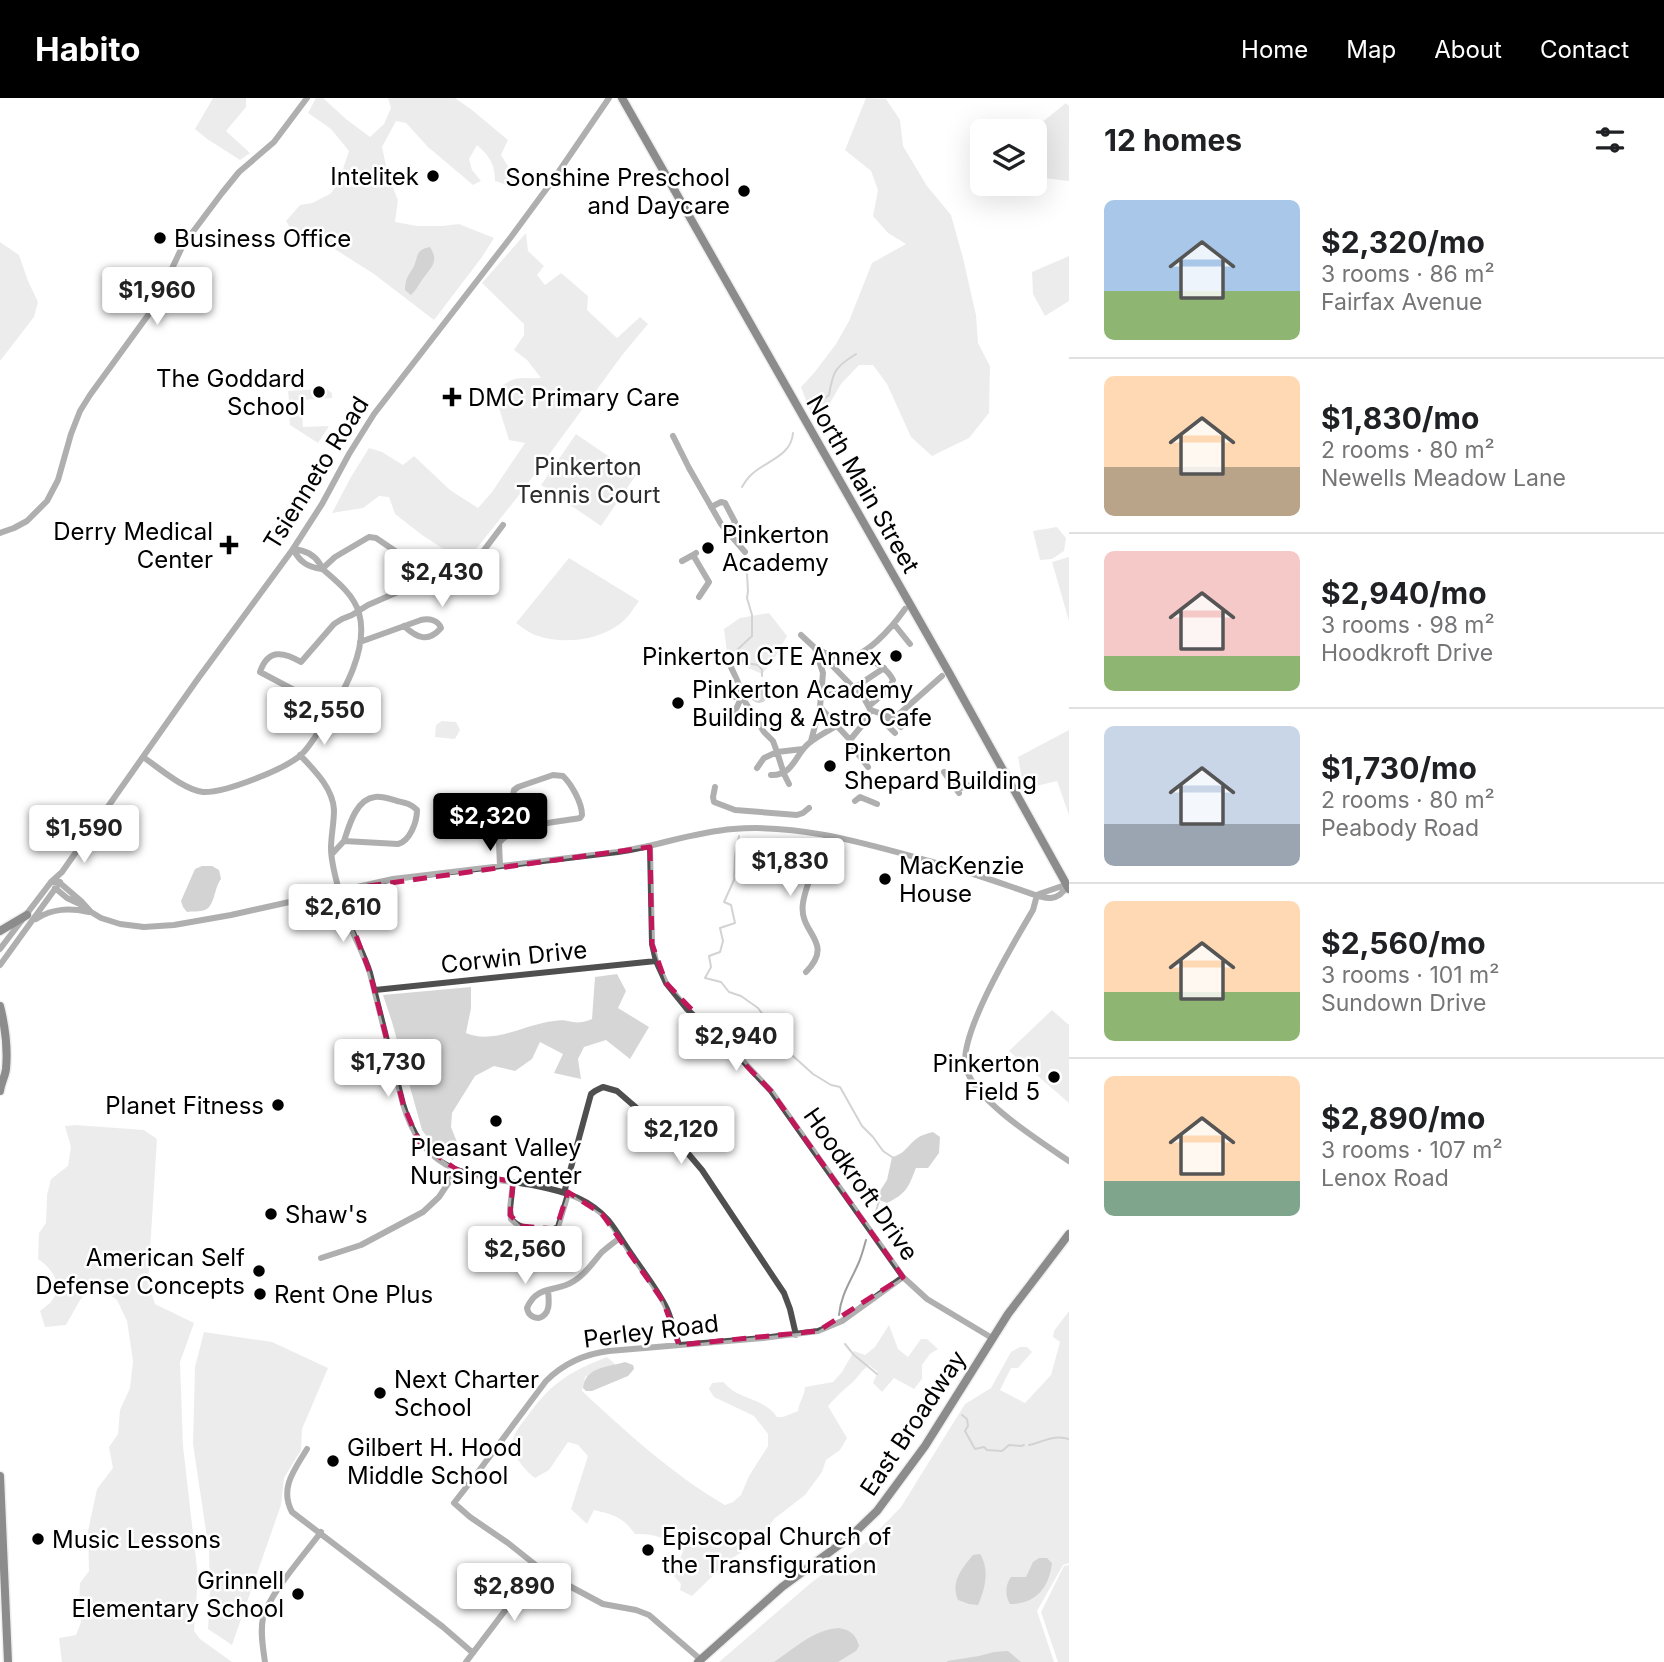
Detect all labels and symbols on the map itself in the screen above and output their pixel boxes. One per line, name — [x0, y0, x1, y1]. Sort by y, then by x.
place label: Intelitek — [330, 162, 419, 191]
place label: Sonshine Preschool and Daycare — [505, 163, 730, 220]
marker: Intelitek — [425, 168, 441, 184]
marker: Sonshine Preschool and Daycare — [736, 183, 752, 199]
place label: Business Office — [174, 224, 351, 253]
marker: Business Office — [152, 230, 168, 246]
pin: $1,960 — [100, 268, 214, 327]
place label: The Goddard School — [156, 364, 305, 421]
place label: DMC Primary Care — [468, 383, 680, 412]
marker: The Goddard School — [311, 384, 327, 400]
marker: DMC Primary Care — [442, 387, 462, 407]
street label: North Main Street — [800, 390, 926, 578]
street label: Tsienneto Road — [257, 391, 375, 555]
park label: Pinkerton Tennis Court — [516, 452, 660, 509]
place label: Derry Medical Center — [53, 517, 213, 574]
place label: Pinkerton Academy — [722, 520, 830, 577]
marker: Derry Medical Center — [219, 535, 239, 555]
marker: Pinkerton Academy — [700, 540, 716, 556]
pin: $2,430 — [385, 550, 499, 609]
place label: Pinkerton CTE Annex — [642, 642, 882, 671]
marker: Pinkerton CTE Annex — [888, 648, 904, 664]
place label: Pinkerton Academy Building & Astro Cafe — [692, 675, 932, 732]
pin: $2,550 — [267, 688, 381, 747]
marker: Pinkerton Academy Building & Astro Cafe — [670, 695, 686, 711]
place label: Pinkerton Shepard Building — [844, 738, 1037, 795]
marker: Pinkerton Shepard Building — [822, 758, 838, 774]
pin: $2,320 — [433, 794, 547, 853]
pin: $1,590 — [27, 806, 141, 865]
pin: $1,830 — [733, 838, 847, 898]
place label: MacKenzie House — [899, 851, 1024, 908]
marker: MacKenzie House — [877, 871, 893, 887]
pin: $2,610 — [286, 884, 400, 944]
street label: Corwin Drive — [439, 935, 589, 979]
pin: $2,940 — [679, 1014, 793, 1073]
pin: $1,730 — [331, 1040, 445, 1099]
place label: Pinkerton Field 5 — [932, 1049, 1040, 1106]
marker: Pinkerton Field 5 — [1046, 1069, 1062, 1085]
place label: Planet Fitness — [105, 1091, 264, 1120]
marker: Planet Fitness — [270, 1097, 286, 1113]
street label: Hoodkroft Drive — [798, 1102, 924, 1266]
pin: $2,120 — [624, 1107, 738, 1166]
marker: Pleasant Valley Nursing Center — [488, 1113, 504, 1129]
place label: Pleasant Valley Nursing Center — [410, 1133, 582, 1190]
place label: Shaw's — [285, 1200, 368, 1229]
marker: Shaw's — [263, 1206, 279, 1222]
pin: $2,560 — [468, 1226, 582, 1286]
place label: American Self Defense Concepts — [35, 1243, 245, 1300]
marker: American Self Defense Concepts — [251, 1263, 267, 1279]
place label: Rent One Plus — [274, 1280, 433, 1309]
marker: Rent One Plus — [252, 1286, 268, 1302]
street label: Perley Road — [582, 1308, 720, 1354]
street label: East Broadway — [854, 1345, 972, 1501]
place label: Next Charter School — [394, 1365, 539, 1422]
marker: Next Charter School — [372, 1385, 388, 1401]
place label: Gilbert H. Hood Middle School — [347, 1433, 522, 1490]
marker: Gilbert H. Hood Middle School — [325, 1453, 341, 1469]
place label: Episcopal Church of the Transfiguration — [662, 1522, 891, 1579]
place label: Music Lessons — [52, 1525, 221, 1554]
marker: Music Lessons — [30, 1531, 46, 1547]
marker: Episcopal Church of the Transfiguration — [640, 1542, 656, 1558]
pin: $2,890 — [457, 1564, 571, 1623]
place label: Grinnell Elementary School — [72, 1566, 284, 1623]
marker: Grinnell Elementary School — [290, 1586, 306, 1602]

